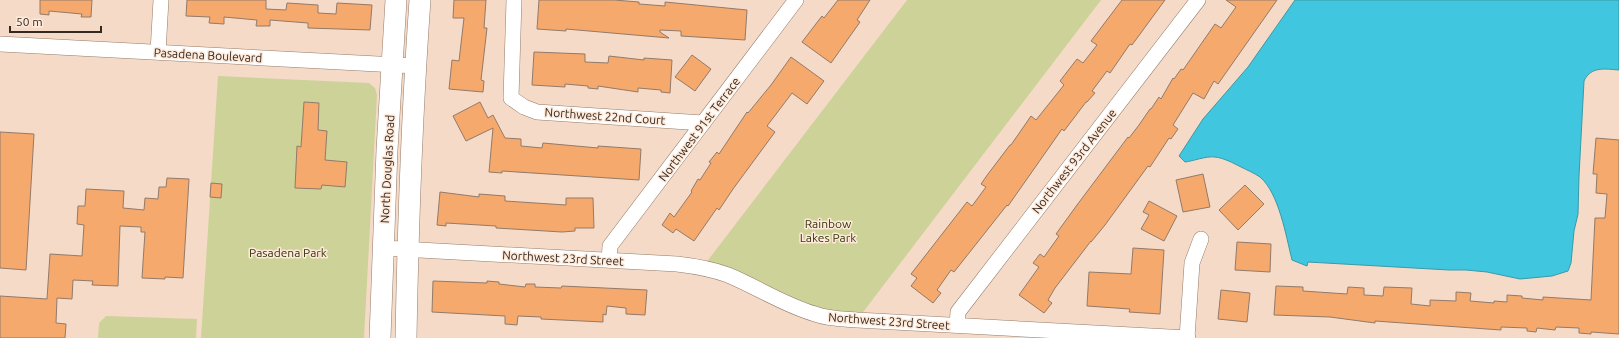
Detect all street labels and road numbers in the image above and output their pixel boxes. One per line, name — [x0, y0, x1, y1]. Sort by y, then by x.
street label: Pasadena Boulevard — [153, 46, 263, 64]
street label: Northwest 91st Terrace — [656, 75, 742, 183]
street label: Northwest 22nd Court — [544, 105, 666, 127]
street label: Northwest 93rd Avenue — [1029, 106, 1119, 216]
street label: North Douglas Road — [378, 114, 396, 224]
street label: Northwest 23rd Street — [502, 248, 624, 268]
street label: Northwest 23rd Street — [828, 310, 950, 332]

